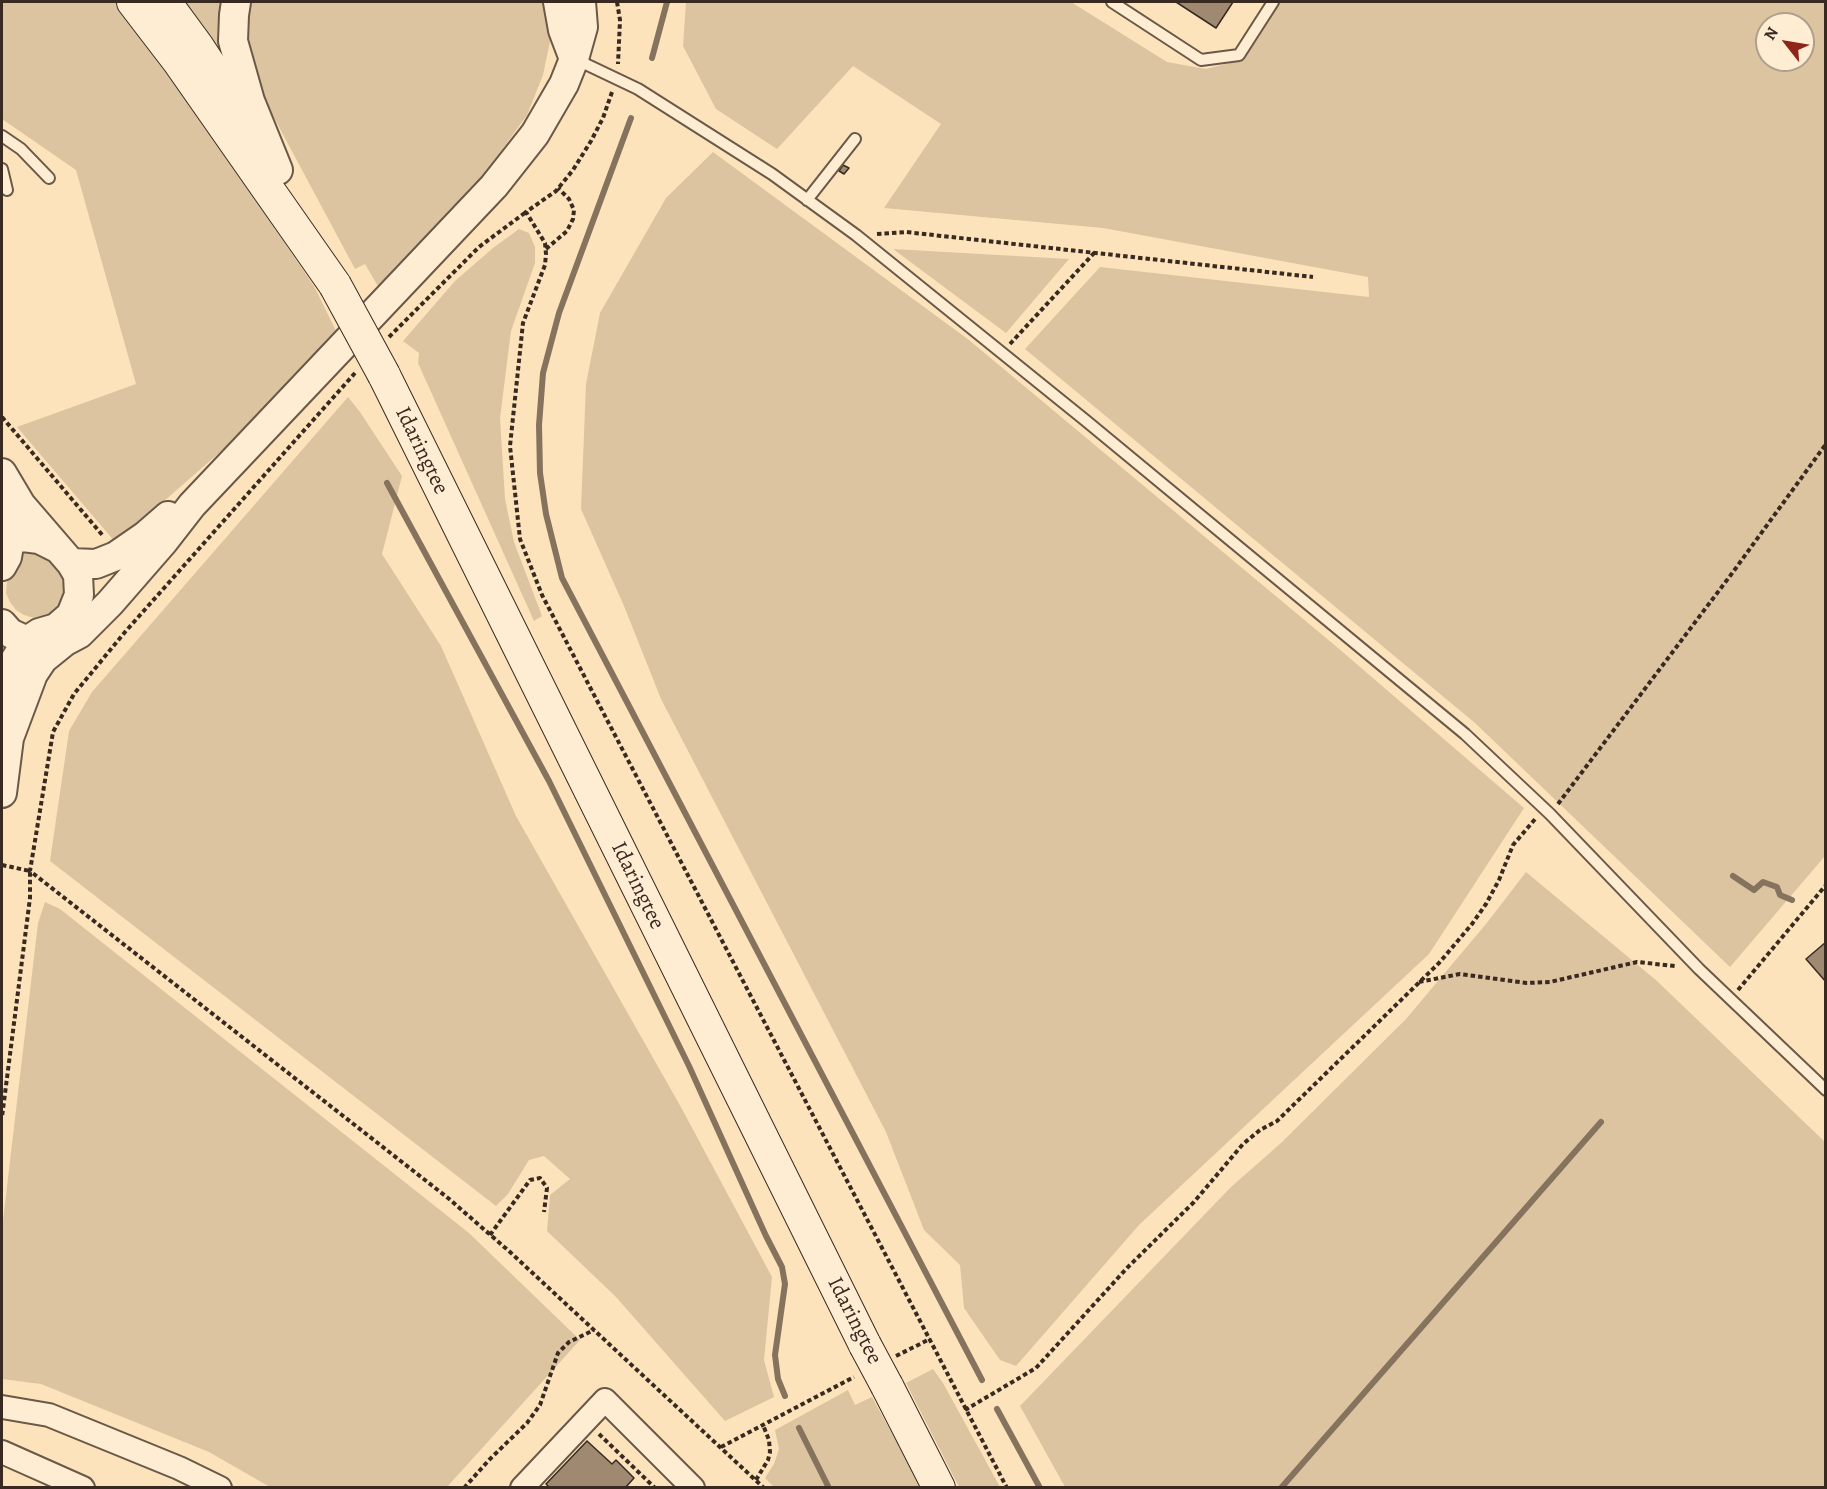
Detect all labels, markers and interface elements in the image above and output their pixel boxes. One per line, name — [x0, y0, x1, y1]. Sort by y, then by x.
north arrow — [1755, 12, 1815, 72]
text: N — [1759, 23, 1784, 44]
street label: Idaringtee — [388, 403, 454, 499]
street label: Idaringtee — [604, 838, 670, 934]
street label: Idaringtee — [821, 1273, 887, 1369]

